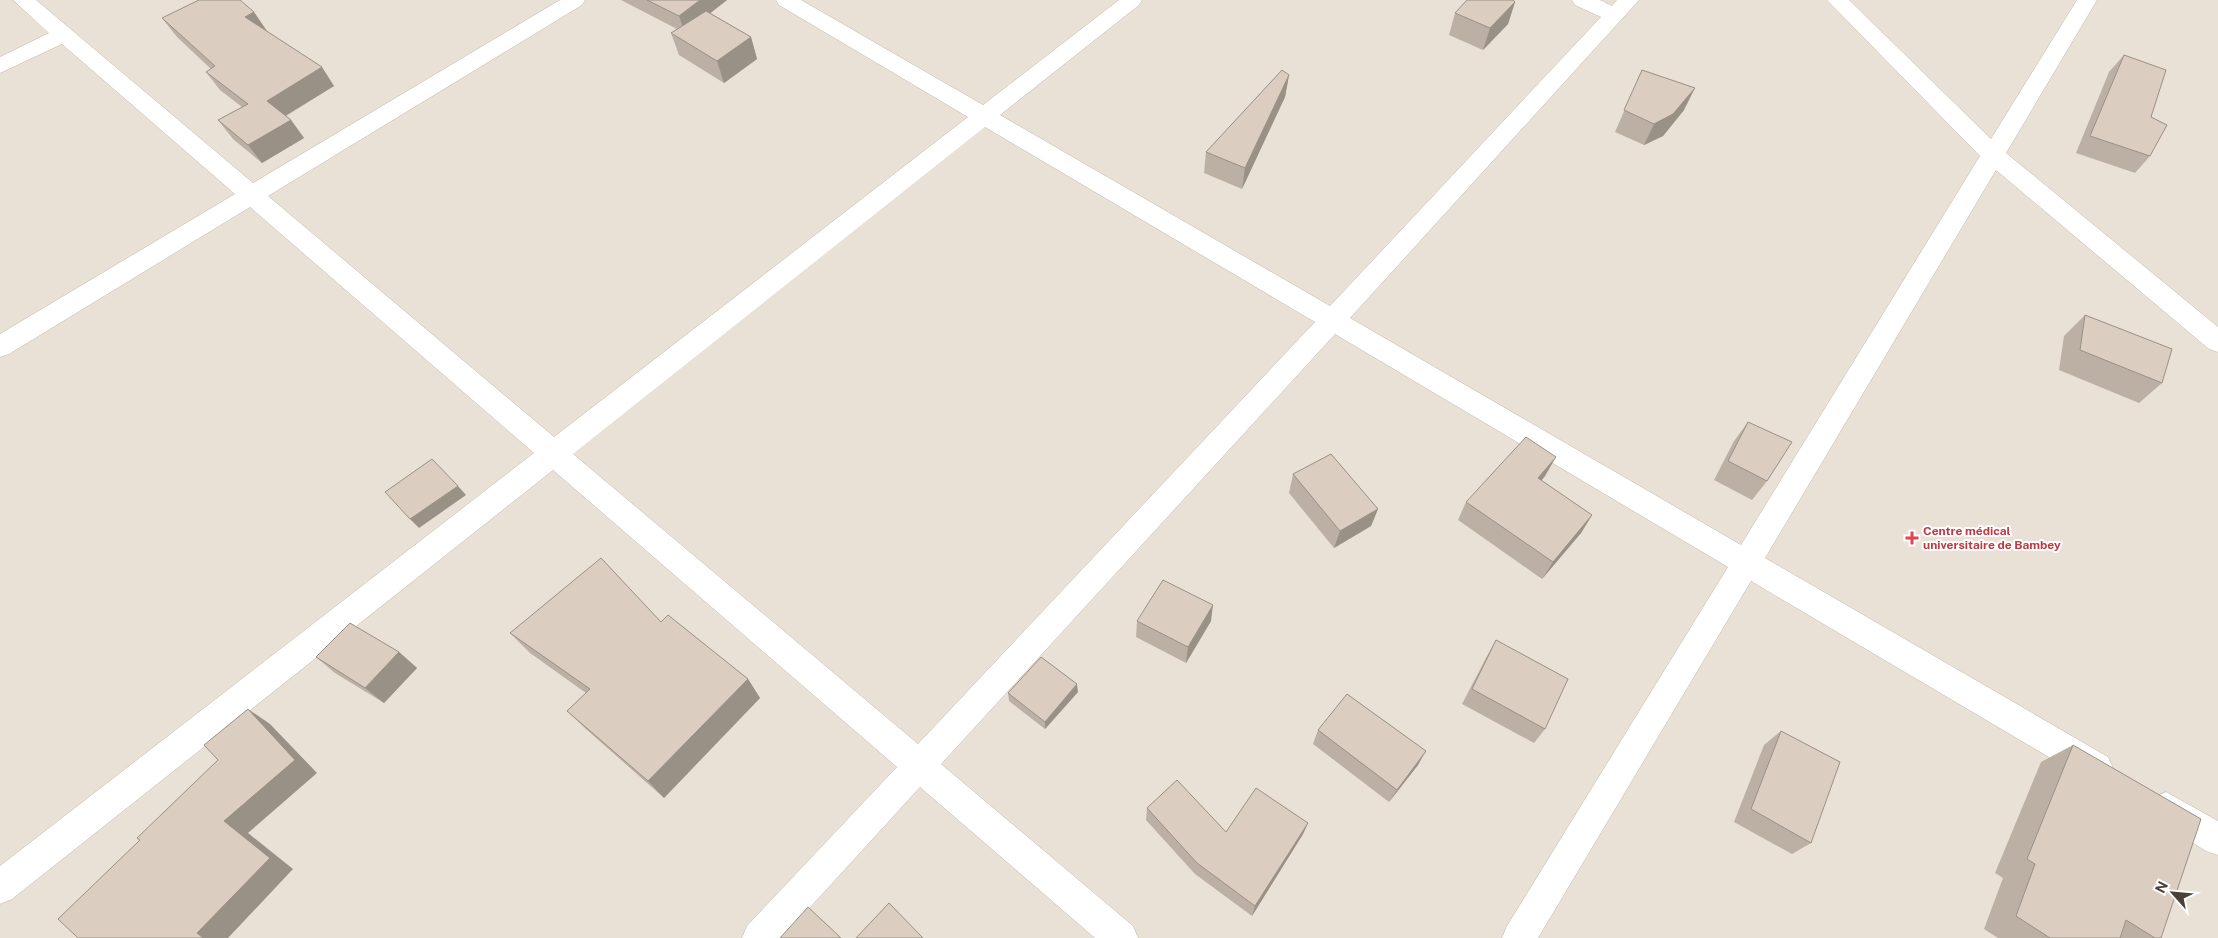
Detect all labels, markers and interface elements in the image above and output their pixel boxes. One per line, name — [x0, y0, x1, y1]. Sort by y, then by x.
place label: Centre médical universitaire de Bambey — [1923, 524, 2061, 552]
marker: Centre médical universitaire de Bambey — [1905, 531, 1919, 545]
north arrow — [2148, 868, 2198, 918]
text: N — [2152, 879, 2171, 896]

